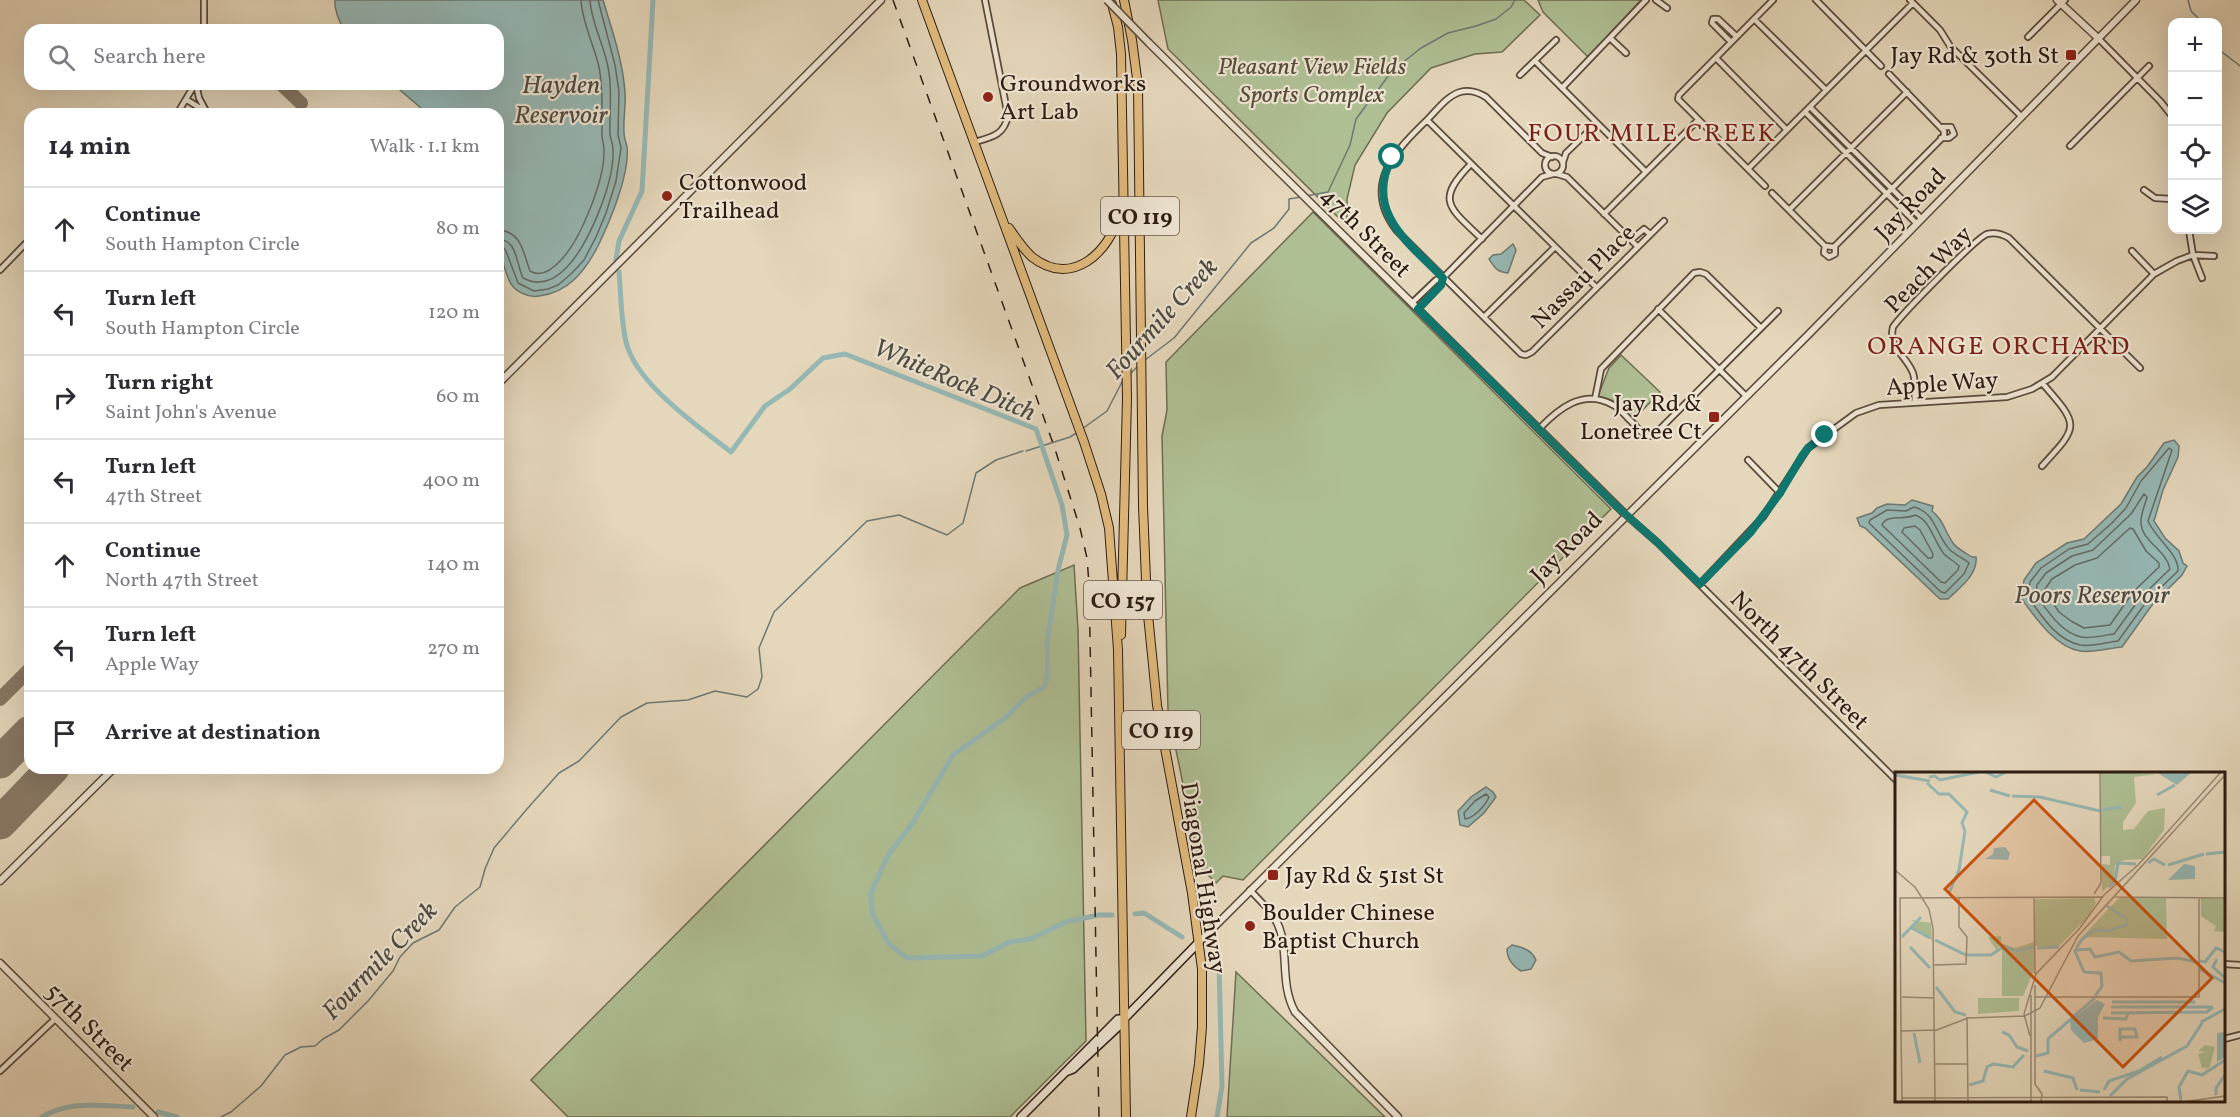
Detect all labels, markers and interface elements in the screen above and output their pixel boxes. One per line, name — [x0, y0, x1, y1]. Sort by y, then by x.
map controls — [2168, 18, 2222, 234]
button: + — [2168, 18, 2222, 72]
search box — [24, 24, 504, 90]
place label: Jay Rd & 30th St — [1890, 40, 2059, 74]
icon: search — [45, 41, 78, 74]
text: Search here — [93, 42, 206, 73]
marker: Jay Rd & 30th St — [2064, 48, 2078, 62]
park label: Pleasant View Fields Sports Complex — [1218, 51, 1406, 113]
water label: Hayden Reservoir — [514, 68, 608, 134]
place label: Groundworks Art Lab — [1000, 68, 1146, 130]
button: − — [2168, 72, 2222, 126]
marker: Groundworks Art Lab — [981, 90, 995, 104]
district label: FOUR MILE CREEK — [1527, 116, 1777, 152]
button: locate — [2168, 126, 2222, 180]
text: 14 min — [48, 129, 131, 165]
text: Walk · 1.1 km — [370, 133, 480, 161]
route start — [1378, 143, 1404, 169]
street label: Jay Road — [1868, 161, 1955, 250]
place label: Cottonwood Trailhead — [679, 167, 807, 229]
street label: 47th Street — [1311, 180, 1418, 287]
button: layers — [2168, 180, 2222, 234]
marker: Cottonwood Trailhead — [660, 189, 674, 203]
road number: CO 119 — [1101, 197, 1179, 235]
text: Continue — [105, 200, 201, 231]
icon: ahead — [48, 213, 81, 246]
text: 80 m — [436, 215, 480, 243]
street label: Nassau Place — [1524, 217, 1644, 337]
street label: Peach Way — [1878, 219, 1981, 322]
text: South Hampton Circle — [105, 231, 300, 259]
water label: Fourmile Creek — [1098, 251, 1227, 388]
text: Turn left — [105, 284, 196, 315]
icon: left — [48, 297, 81, 330]
text: 120 m — [428, 299, 480, 327]
text: South Hampton Circle — [105, 315, 300, 343]
district label: ORANGE ORCHARD — [1867, 329, 2131, 365]
water label: WhiteRock Ditch — [867, 330, 1041, 431]
street label: Apple Way — [1885, 364, 1999, 406]
text: Turn right — [105, 368, 213, 399]
icon: right — [48, 381, 81, 414]
text: 60 m — [436, 383, 480, 411]
place label: Jay Rd & Lonetree Ct — [1580, 388, 1702, 450]
text: Saint John's Avenue — [105, 399, 277, 427]
marker: Jay Rd & Lonetree Ct — [1707, 410, 1721, 424]
route end — [1811, 421, 1837, 447]
text: Turn left — [105, 452, 196, 483]
icon: left — [48, 465, 81, 498]
text: 400 m — [422, 467, 480, 495]
text: 47th Street — [105, 483, 202, 511]
street label: Jay Road — [1523, 504, 1611, 592]
text: Continue — [105, 536, 201, 567]
icon: ahead — [48, 549, 81, 582]
text: 140 m — [427, 551, 480, 579]
text: North 47th Street — [105, 567, 259, 595]
water label: Poors Reservoir — [2014, 578, 2170, 614]
road number: CO 157 — [1084, 581, 1162, 619]
street label: North 47th Street — [1721, 584, 1876, 739]
text: Turn left — [105, 620, 196, 651]
icon: left — [48, 633, 81, 666]
text: 270 m — [427, 635, 480, 663]
text: Apple Way — [105, 651, 199, 679]
road number: CO 119 — [1122, 711, 1200, 749]
icon: arrive — [48, 717, 81, 750]
text: Arrive at destination — [105, 718, 321, 749]
inset map — [1895, 772, 2225, 1102]
street label: Diagonal Highway — [1170, 780, 1234, 977]
place label: Jay Rd & 51st St — [1285, 860, 1444, 894]
marker: Jay Rd & 51st St — [1266, 868, 1280, 882]
water label: Fourmile Creek — [314, 894, 446, 1029]
place label: Boulder Chinese Baptist Church — [1262, 897, 1435, 959]
marker: Boulder Chinese Baptist Church — [1243, 919, 1257, 933]
street label: 57th Street — [36, 976, 141, 1081]

